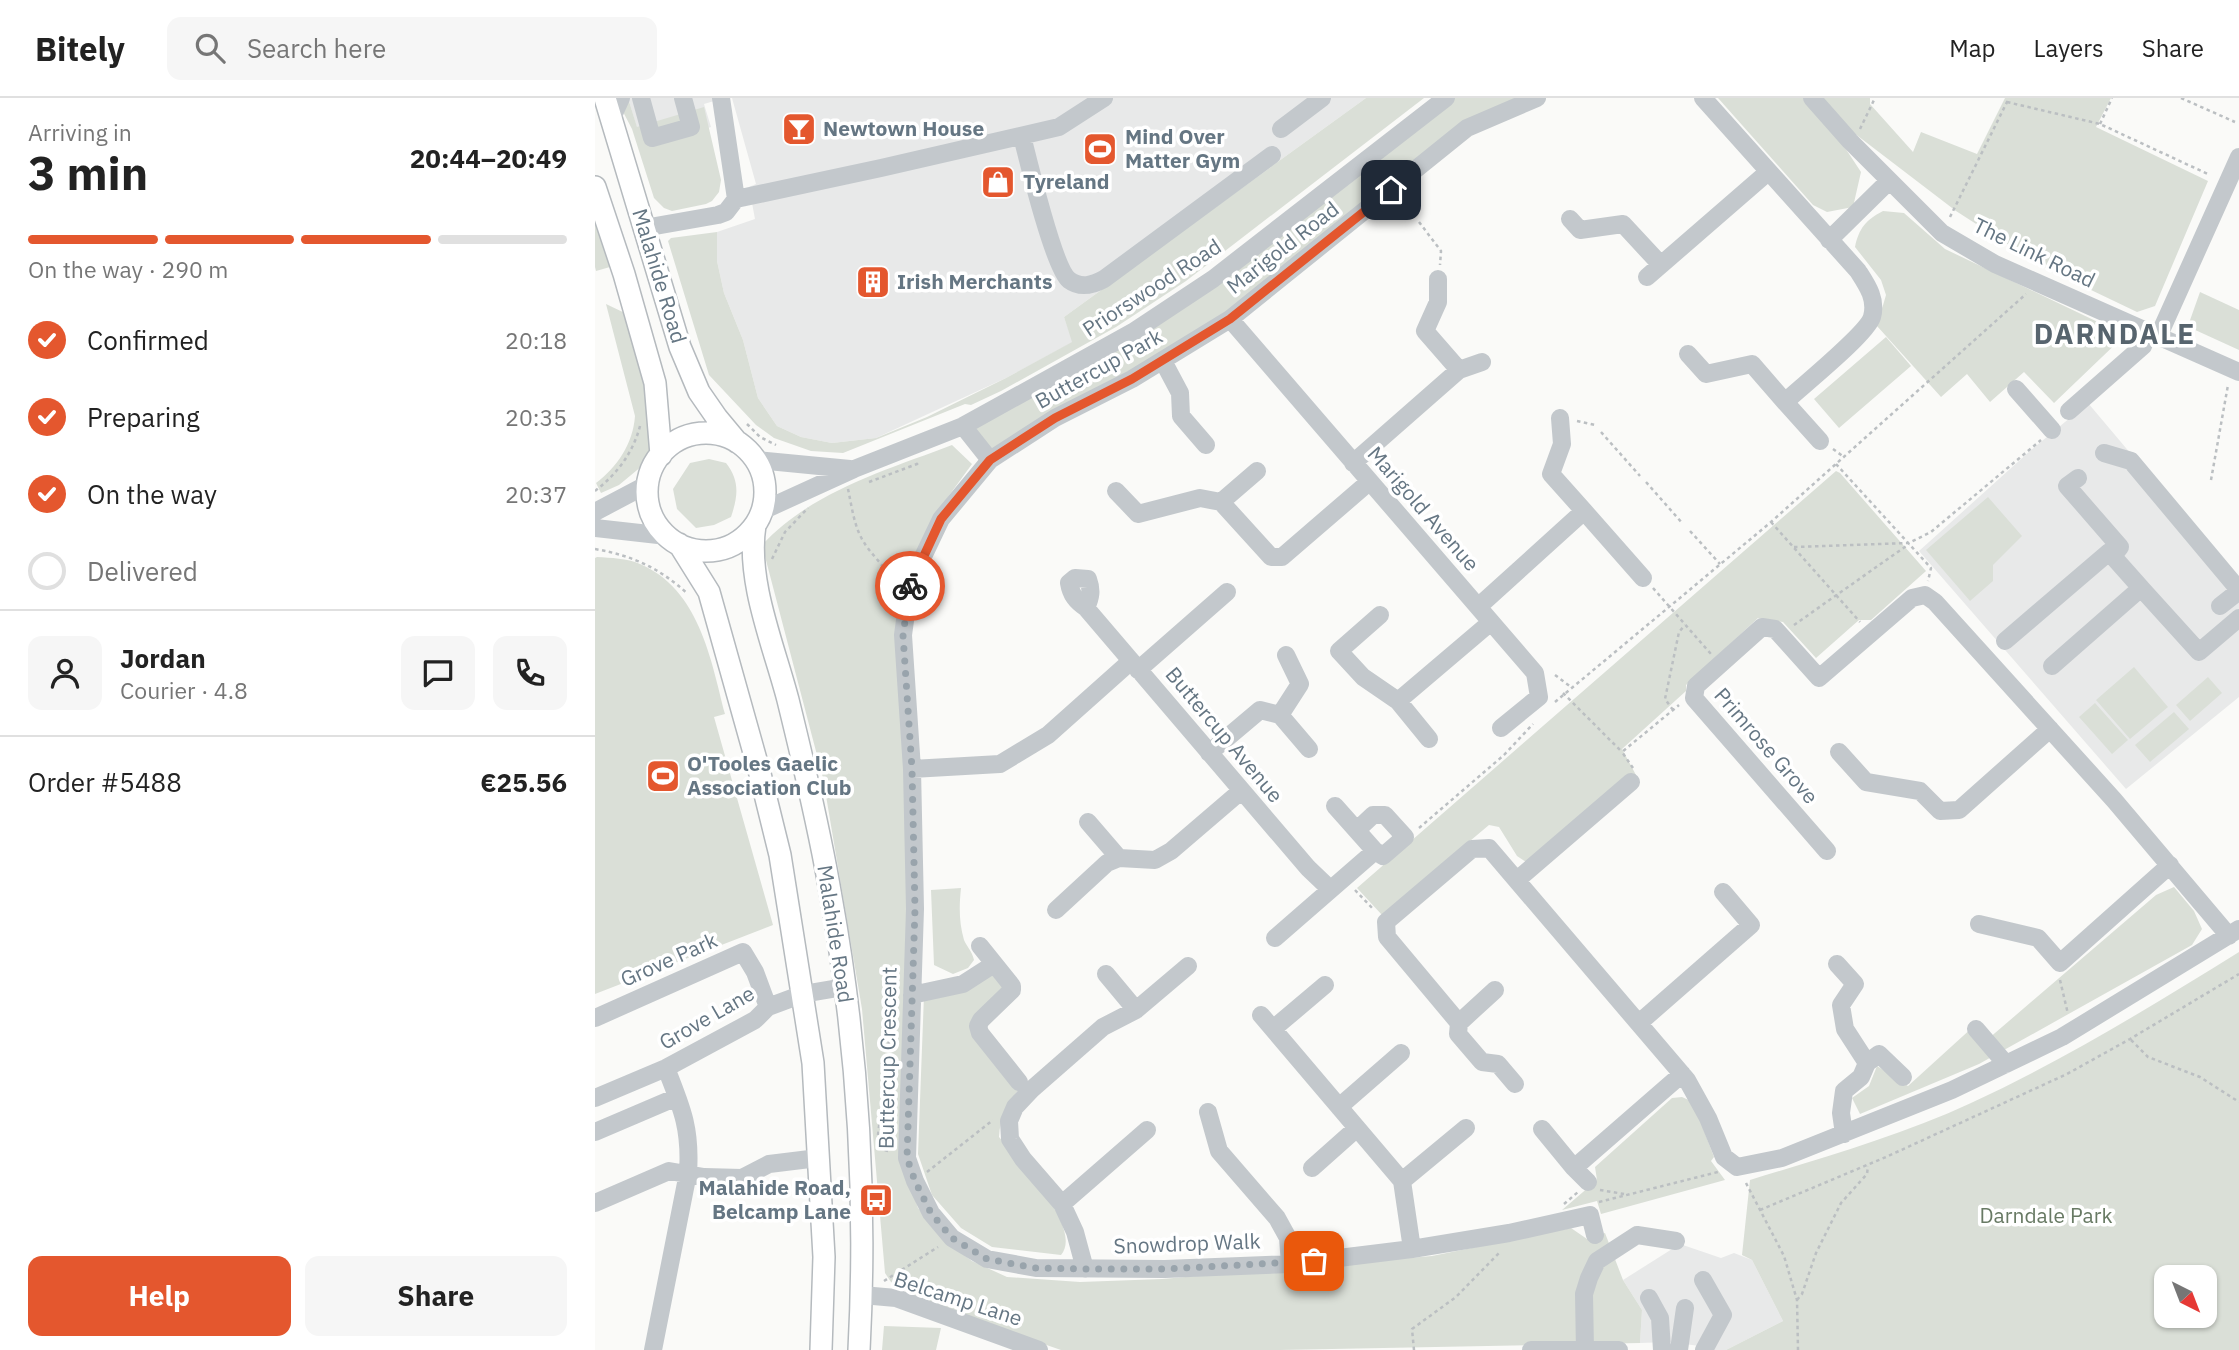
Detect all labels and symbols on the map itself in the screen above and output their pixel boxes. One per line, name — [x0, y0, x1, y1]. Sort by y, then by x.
bar icon: Newtown House — [780, 110, 818, 148]
place label: Newtown House — [823, 114, 984, 142]
place label: Mind Over Matter Gym — [1125, 122, 1240, 174]
sports icon: Mind Over Matter Gym — [1081, 130, 1119, 168]
pin — [1361, 160, 1421, 220]
shop icon: Tyreland — [979, 163, 1017, 201]
place label: Tyreland — [1023, 167, 1110, 195]
street label: Marigold Road — [1221, 195, 1344, 300]
street label: Malahide Road — [626, 205, 694, 346]
street label: The Link Road — [1969, 210, 2100, 294]
street label: Priorswood Road — [1077, 232, 1226, 342]
building icon: Irish Merchants — [854, 263, 892, 301]
place label: Irish Merchants — [897, 267, 1052, 295]
district label: DARNDALE — [2034, 315, 2196, 352]
street label: Buttercup Park — [1030, 322, 1167, 415]
street label: Marigold Avenue — [1362, 440, 1486, 577]
courier — [875, 551, 945, 621]
street label: Buttercup Avenue — [1160, 661, 1290, 808]
street label: Primrose Grove — [1709, 681, 1825, 809]
place label: O'Tooles Gaelic Association Club — [687, 749, 852, 801]
sports icon: O'Tooles Gaelic Association Club — [644, 757, 682, 795]
street label: Malahide Road — [811, 863, 861, 1005]
street label: Grove Park — [616, 925, 721, 993]
street label: Buttercup Crescent — [871, 966, 903, 1149]
street label: Grove Lane — [654, 979, 759, 1056]
place label: Malahide Road, Belcamp Lane — [699, 1173, 851, 1225]
bus stop icon: Malahide Road, Belcamp Lane — [857, 1181, 895, 1219]
park label: Darndale Park — [1979, 1201, 2113, 1229]
street label: Snowdrop Walk — [1113, 1226, 1261, 1260]
pin — [1284, 1231, 1344, 1291]
street label: Belcamp Lane — [891, 1264, 1026, 1332]
north arrow — [2154, 1265, 2217, 1328]

